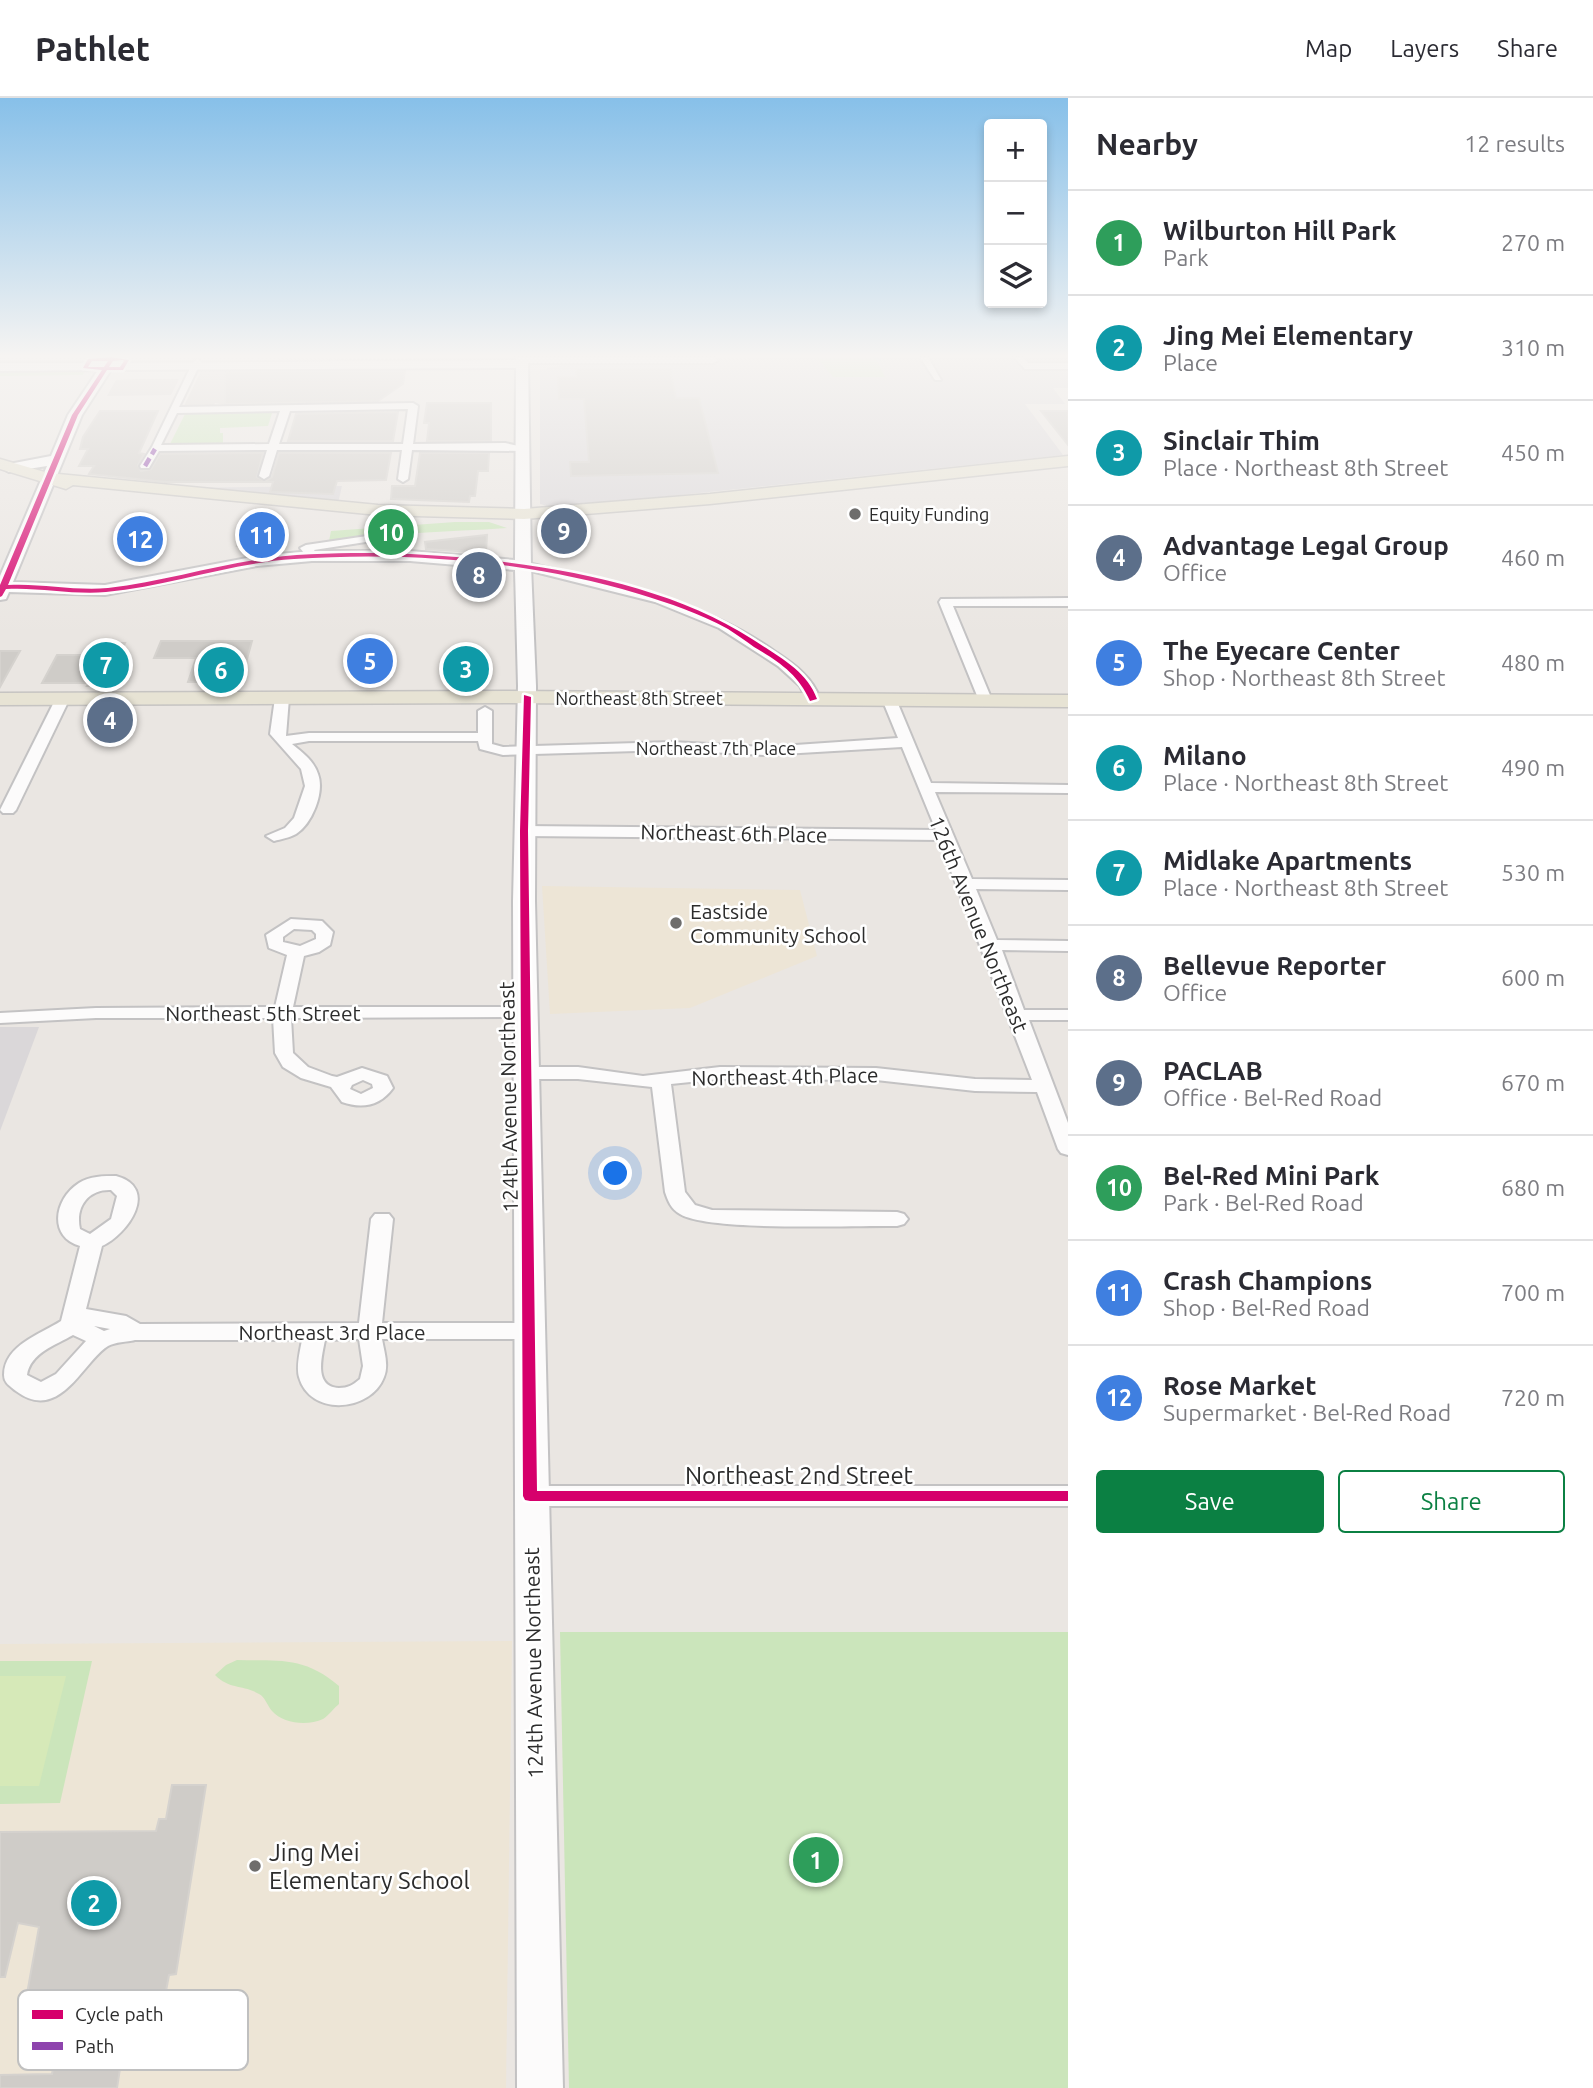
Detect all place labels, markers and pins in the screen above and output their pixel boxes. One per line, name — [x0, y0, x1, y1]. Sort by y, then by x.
place label: Equity Funding — [869, 504, 989, 524]
pin: 9 — [541, 505, 587, 557]
pin: 10 — [368, 506, 414, 558]
marker: Equity Funding — [847, 506, 863, 522]
pin: 11 — [239, 509, 285, 561]
pin: 12 — [117, 513, 163, 565]
pin: 8 — [456, 549, 502, 601]
pin: 5 — [347, 635, 393, 687]
pin: 7 — [83, 639, 129, 691]
pin: 3 — [443, 643, 489, 695]
pin: 6 — [198, 644, 244, 696]
pin: 4 — [87, 694, 133, 746]
place label: Eastside Community School — [690, 899, 867, 947]
marker: Eastside Community School — [668, 915, 684, 931]
pin: 1 — [793, 1834, 839, 1886]
place label: Jing Mei Elementary School — [269, 1839, 470, 1894]
marker: Jing Mei Elementary School — [247, 1858, 263, 1874]
pin: 2 — [71, 1877, 117, 1929]

